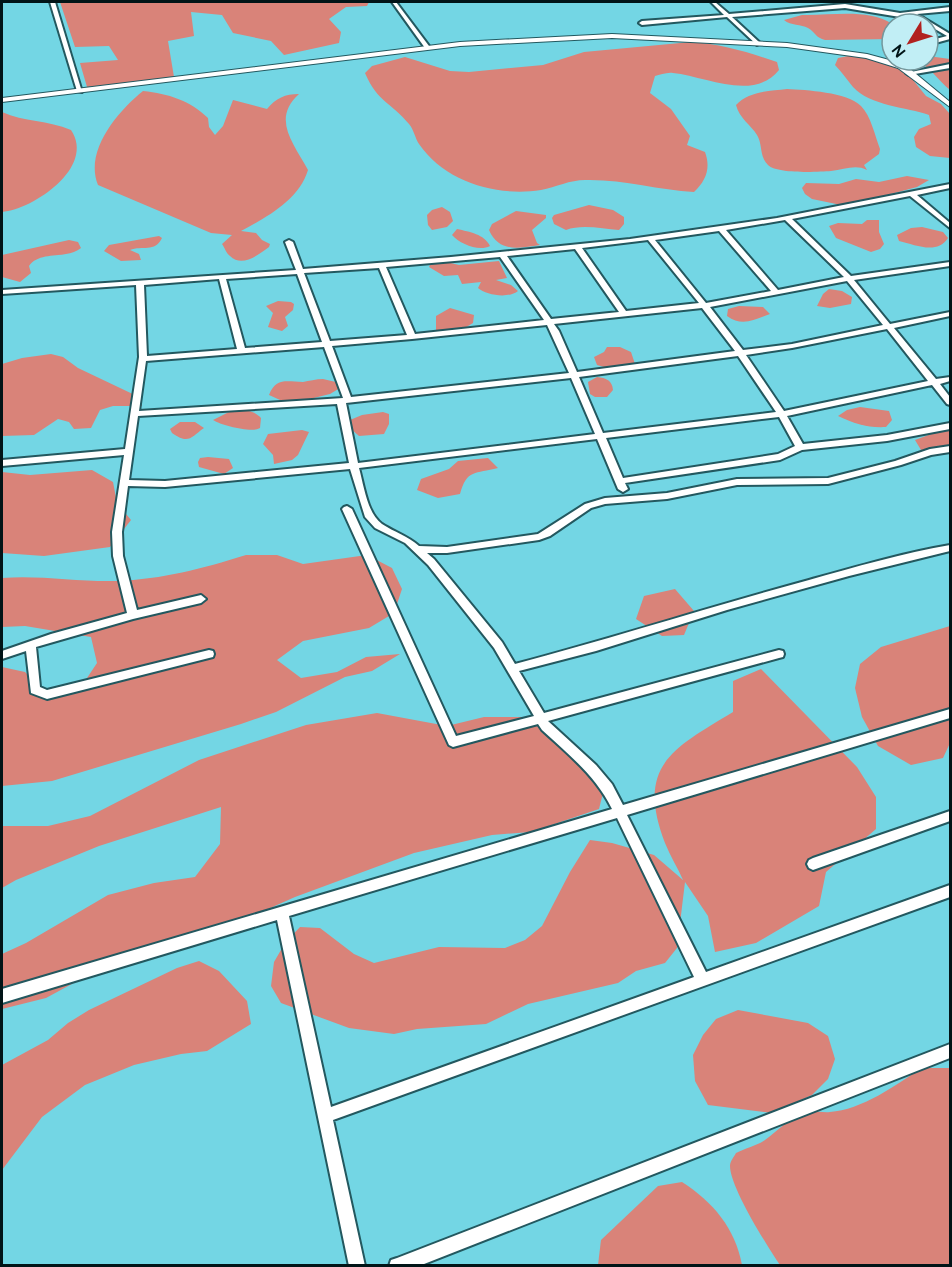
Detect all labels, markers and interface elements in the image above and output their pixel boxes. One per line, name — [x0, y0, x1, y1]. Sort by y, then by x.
north arrow — [880, 12, 940, 72]
text: N — [888, 41, 910, 61]

